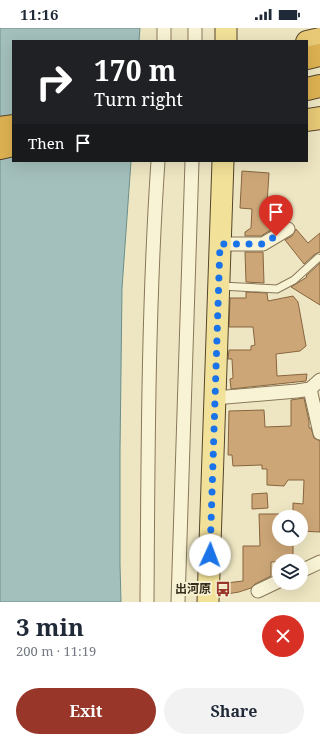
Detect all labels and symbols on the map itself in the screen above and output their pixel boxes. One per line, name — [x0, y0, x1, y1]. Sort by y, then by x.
pin — [259, 195, 293, 236]
position arrow — [189, 534, 231, 576]
place label: 出河原 — [175, 580, 211, 597]
bus stop icon: 出河原 — [214, 580, 232, 598]

